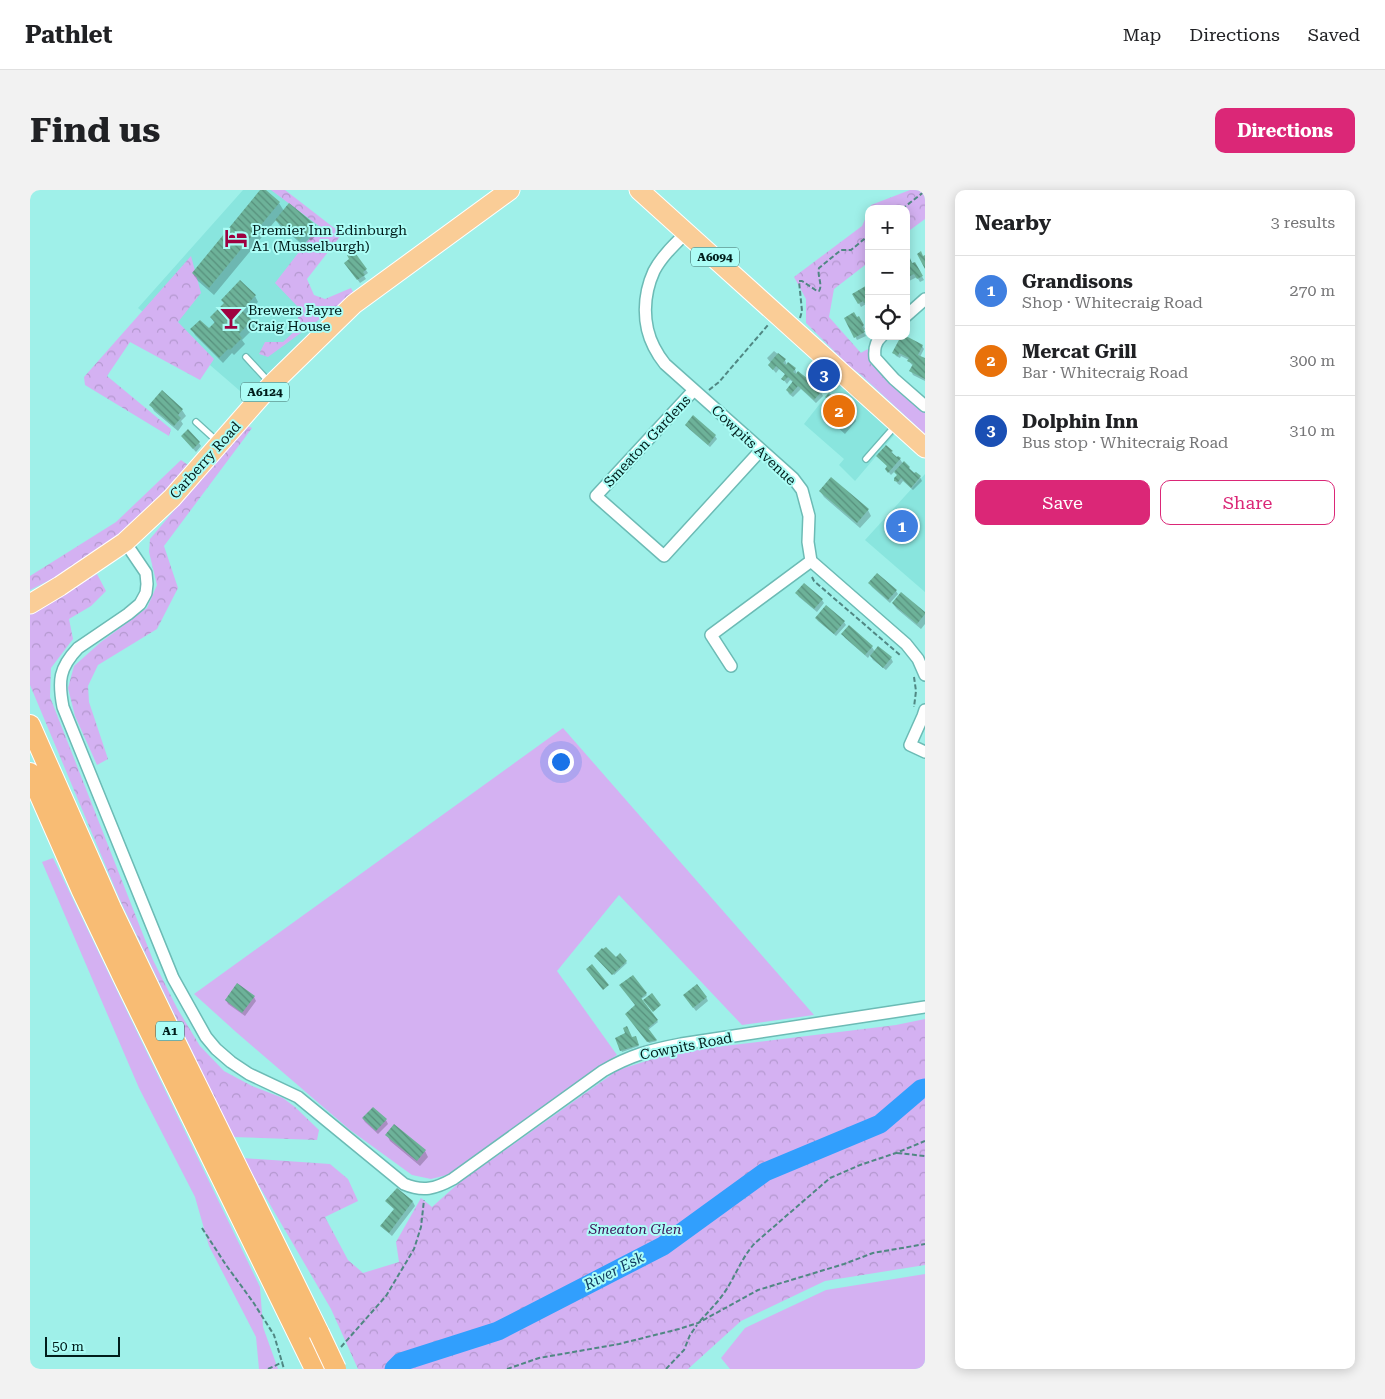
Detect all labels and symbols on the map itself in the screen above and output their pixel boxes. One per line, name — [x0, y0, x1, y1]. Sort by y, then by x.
place label: Premier Inn Edinburgh A1 (Musselburgh) — [252, 222, 407, 254]
hotel icon: Premier Inn Edinburgh A1 (Musselburgh) — [223, 225, 249, 251]
road number: A6094 — [691, 248, 739, 266]
place label: Brewers Fayre Craig House — [248, 302, 342, 334]
bar icon: Brewers Fayre Craig House — [218, 305, 244, 331]
pin: 3 — [808, 356, 840, 394]
road number: A6124 — [241, 382, 289, 402]
street label: Smeaton Gardens — [600, 392, 694, 490]
pin: 2 — [823, 392, 855, 430]
street label: Cowpits Avenue — [709, 402, 800, 488]
street label: Carberry Road — [166, 418, 244, 502]
pin: 1 — [886, 507, 918, 545]
your location — [548, 749, 574, 775]
road number: A1 — [156, 1021, 184, 1040]
street label: Cowpits Road — [639, 1029, 733, 1063]
park label: Smeaton Glen — [588, 1221, 682, 1237]
water label: River Esk — [580, 1248, 648, 1294]
scale bar — [45, 1334, 120, 1357]

